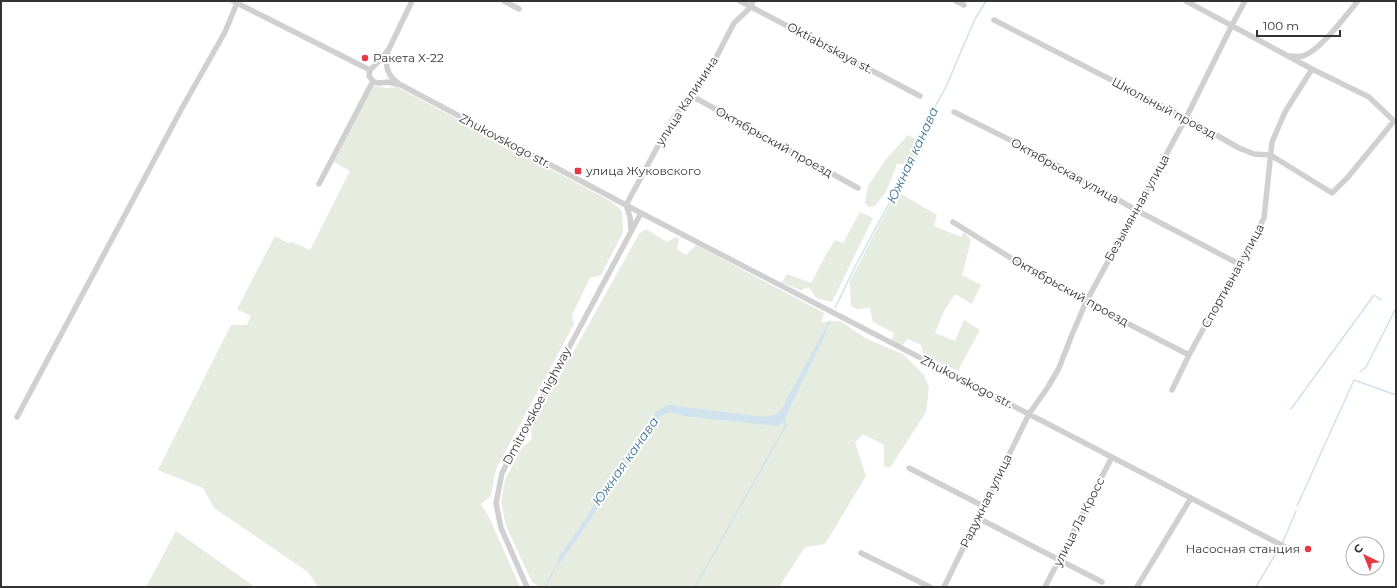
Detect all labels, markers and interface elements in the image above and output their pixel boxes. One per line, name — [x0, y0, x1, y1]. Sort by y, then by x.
scale bar — [1257, 12, 1340, 38]
text: 100 m — [1263, 18, 1299, 33]
street label: Oktiabrskaya st. — [785, 19, 876, 76]
place label: Ракета Х-22 — [373, 50, 444, 65]
marker: Ракета Х-22 — [360, 53, 370, 63]
street label: улица Калинина — [652, 53, 721, 149]
street label: Школьный проезд — [1109, 74, 1219, 142]
street label: Октябрьский проезд — [713, 103, 836, 180]
water label: Южная канава — [883, 104, 941, 206]
street label: Zhukovskogo str. — [457, 110, 554, 171]
street label: Октябрьская улица — [1009, 135, 1122, 207]
street label: Безымянная улица — [1101, 152, 1172, 264]
place label: улица Жуковского — [585, 163, 701, 178]
marker: улица Жуковского — [573, 166, 583, 176]
street label: Спортивная улица — [1198, 221, 1267, 330]
street label: Октябрьский проезд — [1009, 252, 1132, 329]
street label: Dmitrovskoe highway — [499, 344, 574, 467]
street label: Zhukovskogo str. — [918, 352, 1016, 411]
water label: Южная канава — [588, 414, 662, 508]
street label: Радужная улица — [956, 451, 1015, 550]
street label: улица Ла Кросс — [1049, 475, 1108, 570]
north arrow — [1345, 536, 1385, 576]
place label: Насосная станция — [1185, 541, 1300, 556]
text: С — [1350, 541, 1366, 557]
marker: Насосная станция — [1303, 544, 1313, 554]

